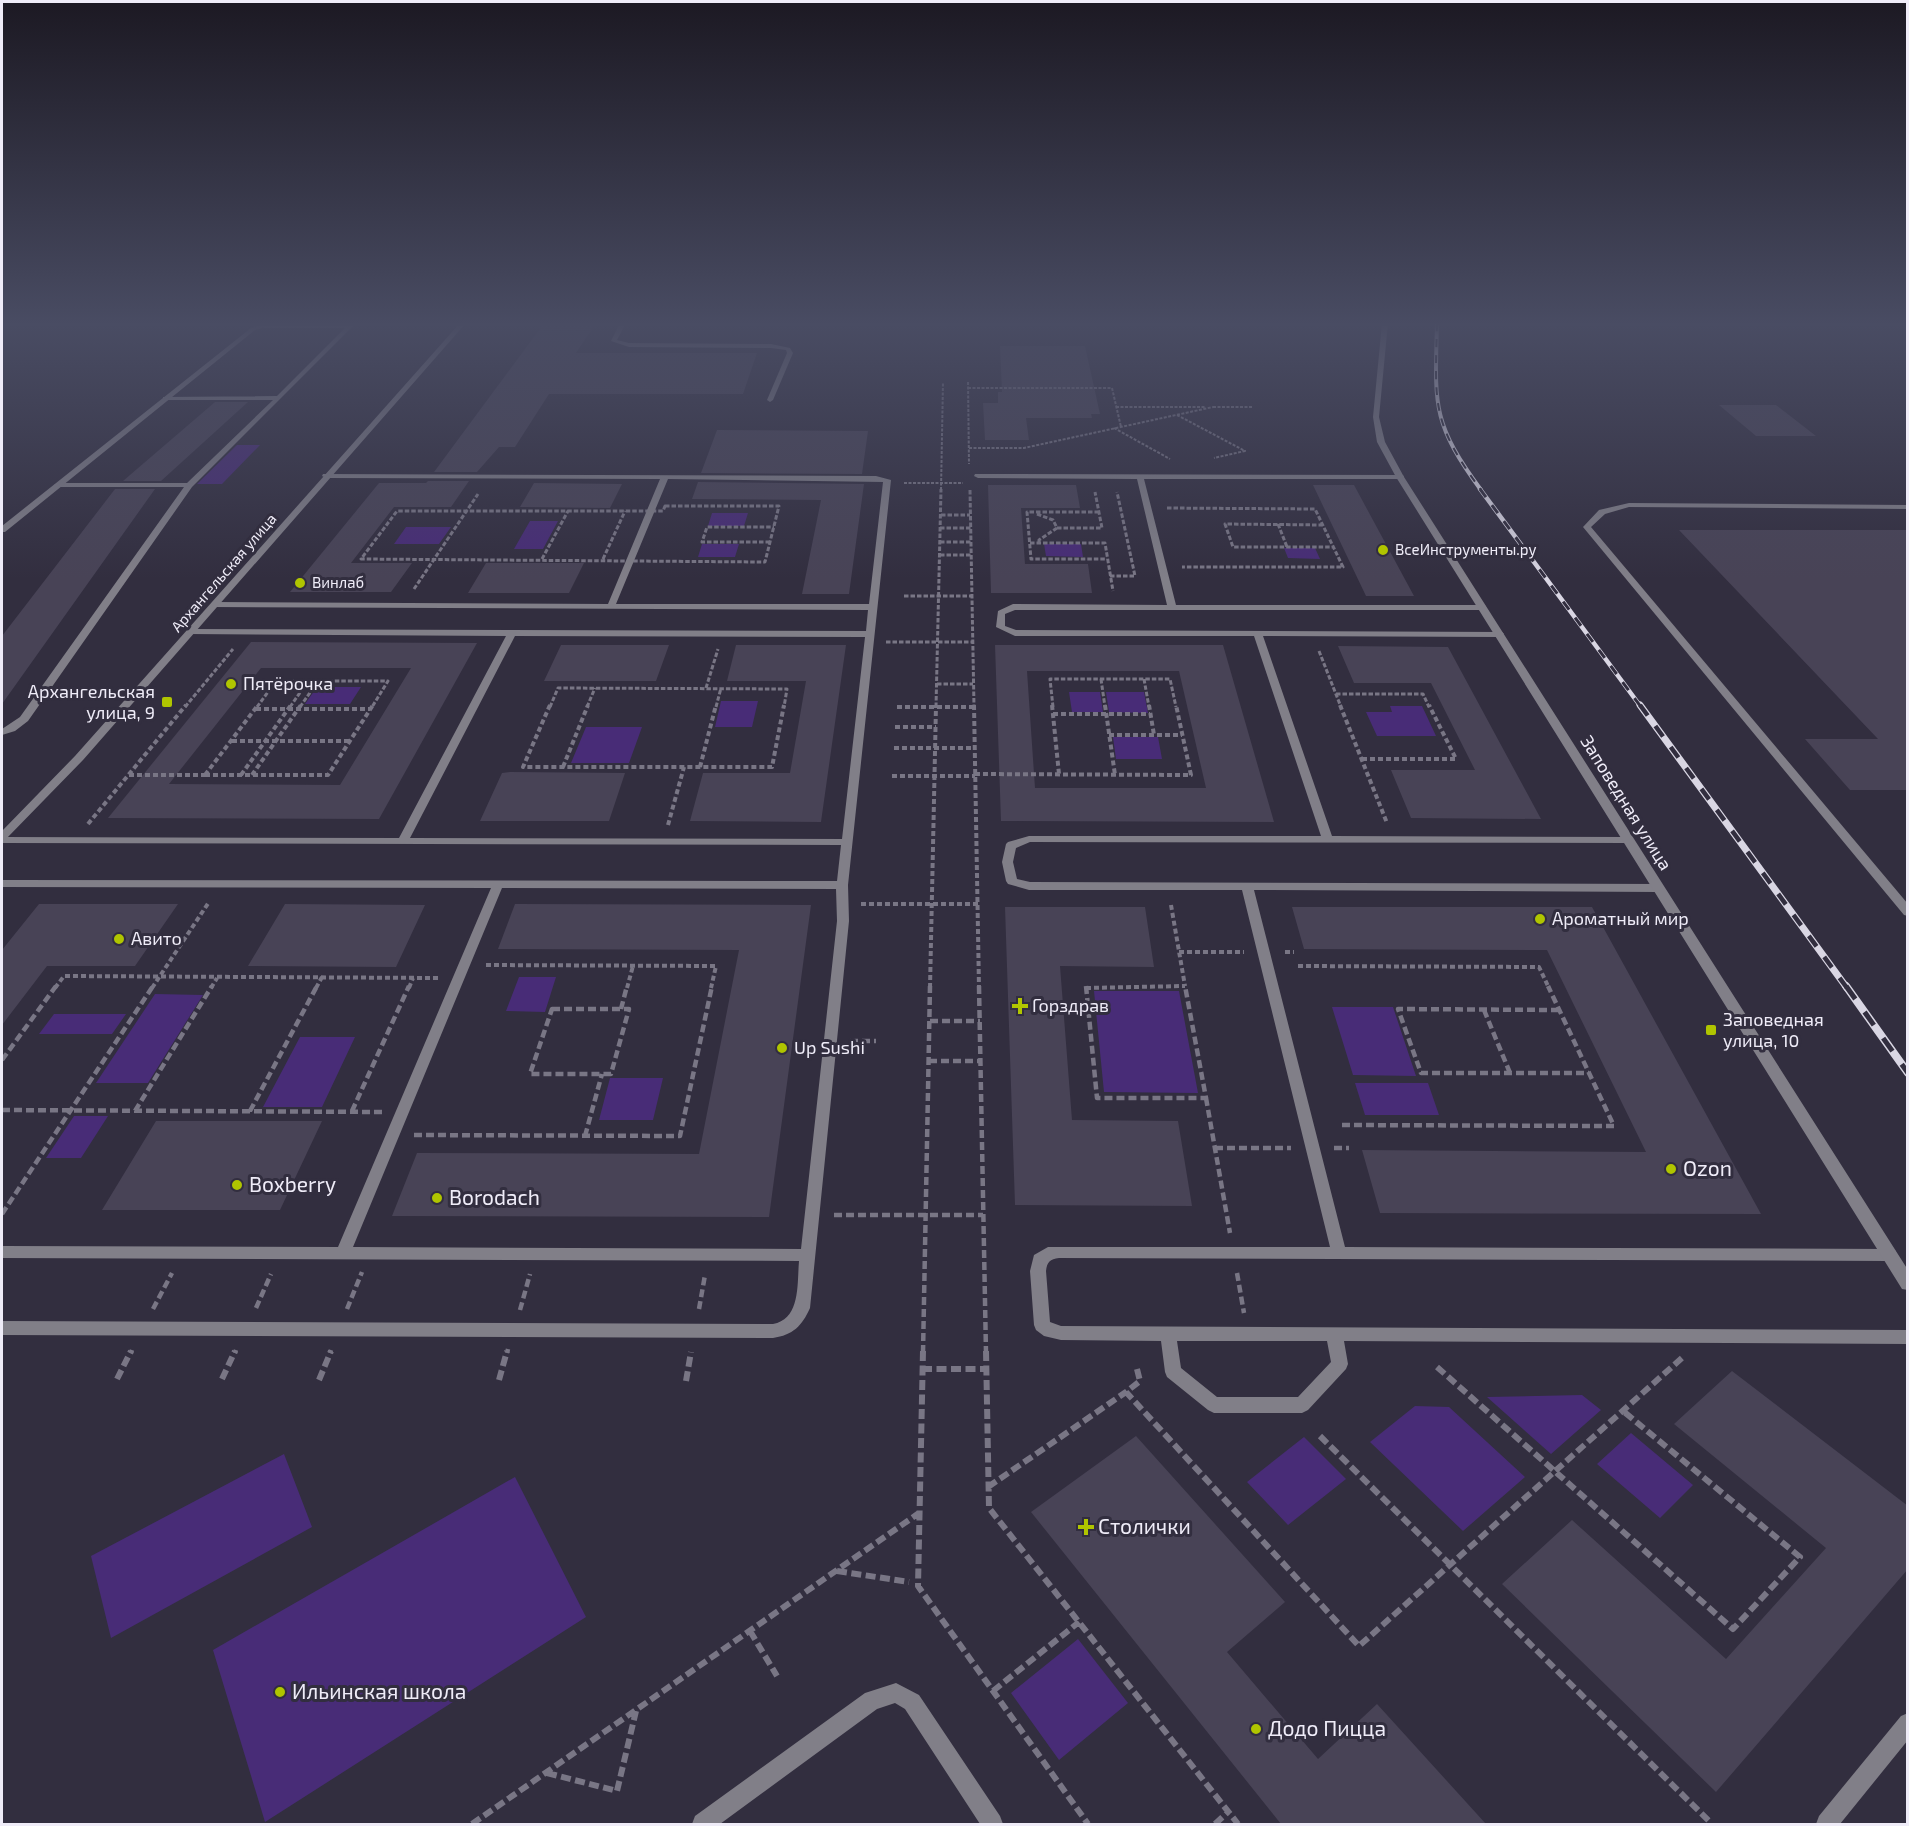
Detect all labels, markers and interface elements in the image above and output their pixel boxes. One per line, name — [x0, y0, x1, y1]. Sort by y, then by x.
street label: Архангельская улица — [167, 509, 280, 636]
place label: ВсеИнструменты.ру — [1395, 540, 1536, 559]
marker: ВсеИнструменты.ру — [1376, 543, 1390, 557]
place label: Винлаб — [312, 573, 364, 591]
marker: Винлаб — [293, 576, 307, 590]
place label: Пятёрочка — [243, 672, 333, 694]
marker: Пятёрочка — [224, 677, 238, 691]
place label: Архангельская улица, 9 — [28, 680, 155, 723]
marker: Архангельская улица, 9 — [160, 695, 174, 709]
street label: Заповедная улица — [1576, 731, 1677, 874]
place label: Ароматный мир — [1552, 907, 1689, 929]
marker: Ароматный мир — [1533, 912, 1547, 926]
place label: Авито — [131, 927, 182, 949]
marker: Авито — [112, 932, 126, 946]
place label: Горздрав — [1032, 994, 1109, 1016]
marker: Горздрав — [1013, 999, 1027, 1013]
place label: Заповедная улица, 10 — [1723, 1008, 1824, 1051]
marker: Заповедная улица, 10 — [1704, 1023, 1718, 1037]
place label: Up Sushi — [794, 1036, 865, 1058]
marker: Up Sushi — [775, 1041, 789, 1055]
place label: Ozon — [1683, 1155, 1732, 1180]
marker: Ozon — [1664, 1162, 1678, 1176]
place label: Boxberry — [249, 1171, 336, 1196]
marker: Boxberry — [230, 1178, 244, 1192]
place label: Borodach — [449, 1184, 540, 1209]
marker: Borodach — [430, 1191, 444, 1205]
place label: Столички — [1098, 1513, 1191, 1538]
marker: Столички — [1079, 1520, 1093, 1534]
place label: Ильинская школа — [292, 1678, 466, 1703]
marker: Ильинская школа — [273, 1685, 287, 1699]
place label: Додо Пицца — [1268, 1715, 1386, 1740]
marker: Додо Пицца — [1249, 1722, 1263, 1736]

